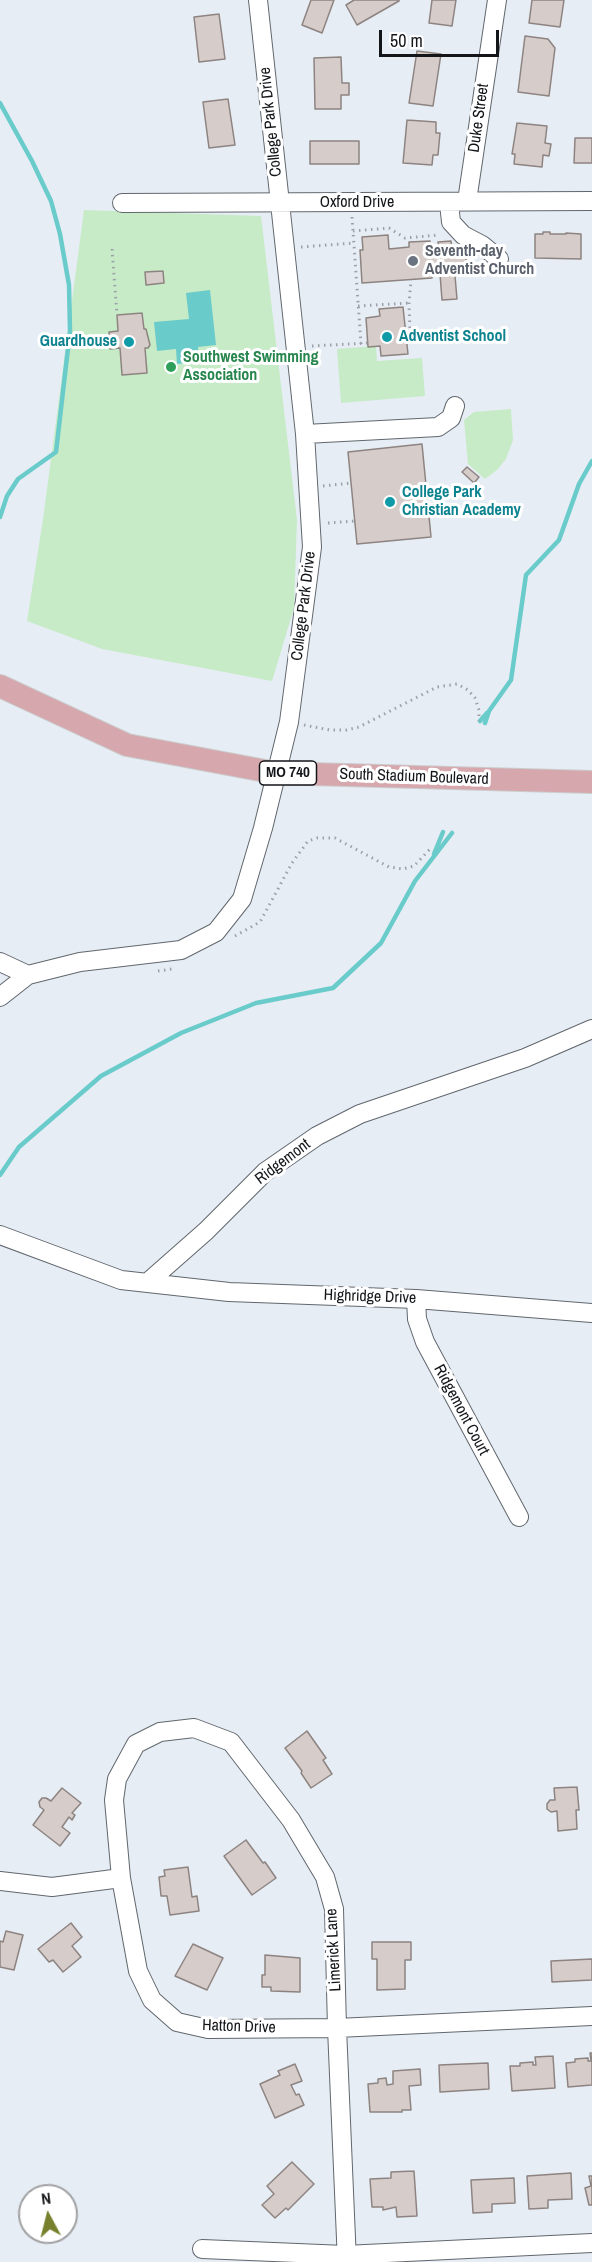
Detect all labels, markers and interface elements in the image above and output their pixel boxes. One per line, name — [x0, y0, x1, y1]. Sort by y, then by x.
scale bar — [382, 18, 502, 56]
text: 50 m — [390, 28, 423, 53]
street label: College Park Drive — [256, 66, 286, 178]
street label: Duke Street — [465, 82, 493, 154]
street label: Oxford Drive — [320, 193, 394, 213]
place label: Seventh-day Adventist Church — [425, 242, 534, 280]
marker: Seventh-day Adventist Church — [406, 254, 420, 268]
place label: Adventist School — [399, 327, 506, 347]
marker: Adventist School — [380, 330, 394, 344]
place label: Guardhouse — [40, 332, 117, 352]
marker: Guardhouse — [122, 335, 136, 349]
place label: Southwest Swimming Association — [183, 348, 319, 386]
marker: Southwest Swimming Association — [164, 360, 178, 374]
place label: College Park Christian Academy — [402, 483, 521, 521]
marker: College Park Christian Academy — [383, 495, 397, 509]
street label: College Park Drive — [288, 550, 320, 662]
road number: MO 740 — [260, 761, 316, 785]
street label: South Stadium Boulevard — [339, 765, 489, 789]
street label: Ridgemont — [252, 1135, 314, 1189]
street label: Highridge Drive — [323, 1286, 417, 1308]
street label: Ridgemont Court — [429, 1361, 493, 1459]
street label: Limerick Lane — [322, 1908, 346, 1992]
street label: Hatton Drive — [202, 2016, 276, 2038]
north arrow — [18, 2184, 78, 2244]
text: N — [40, 2187, 52, 2210]

